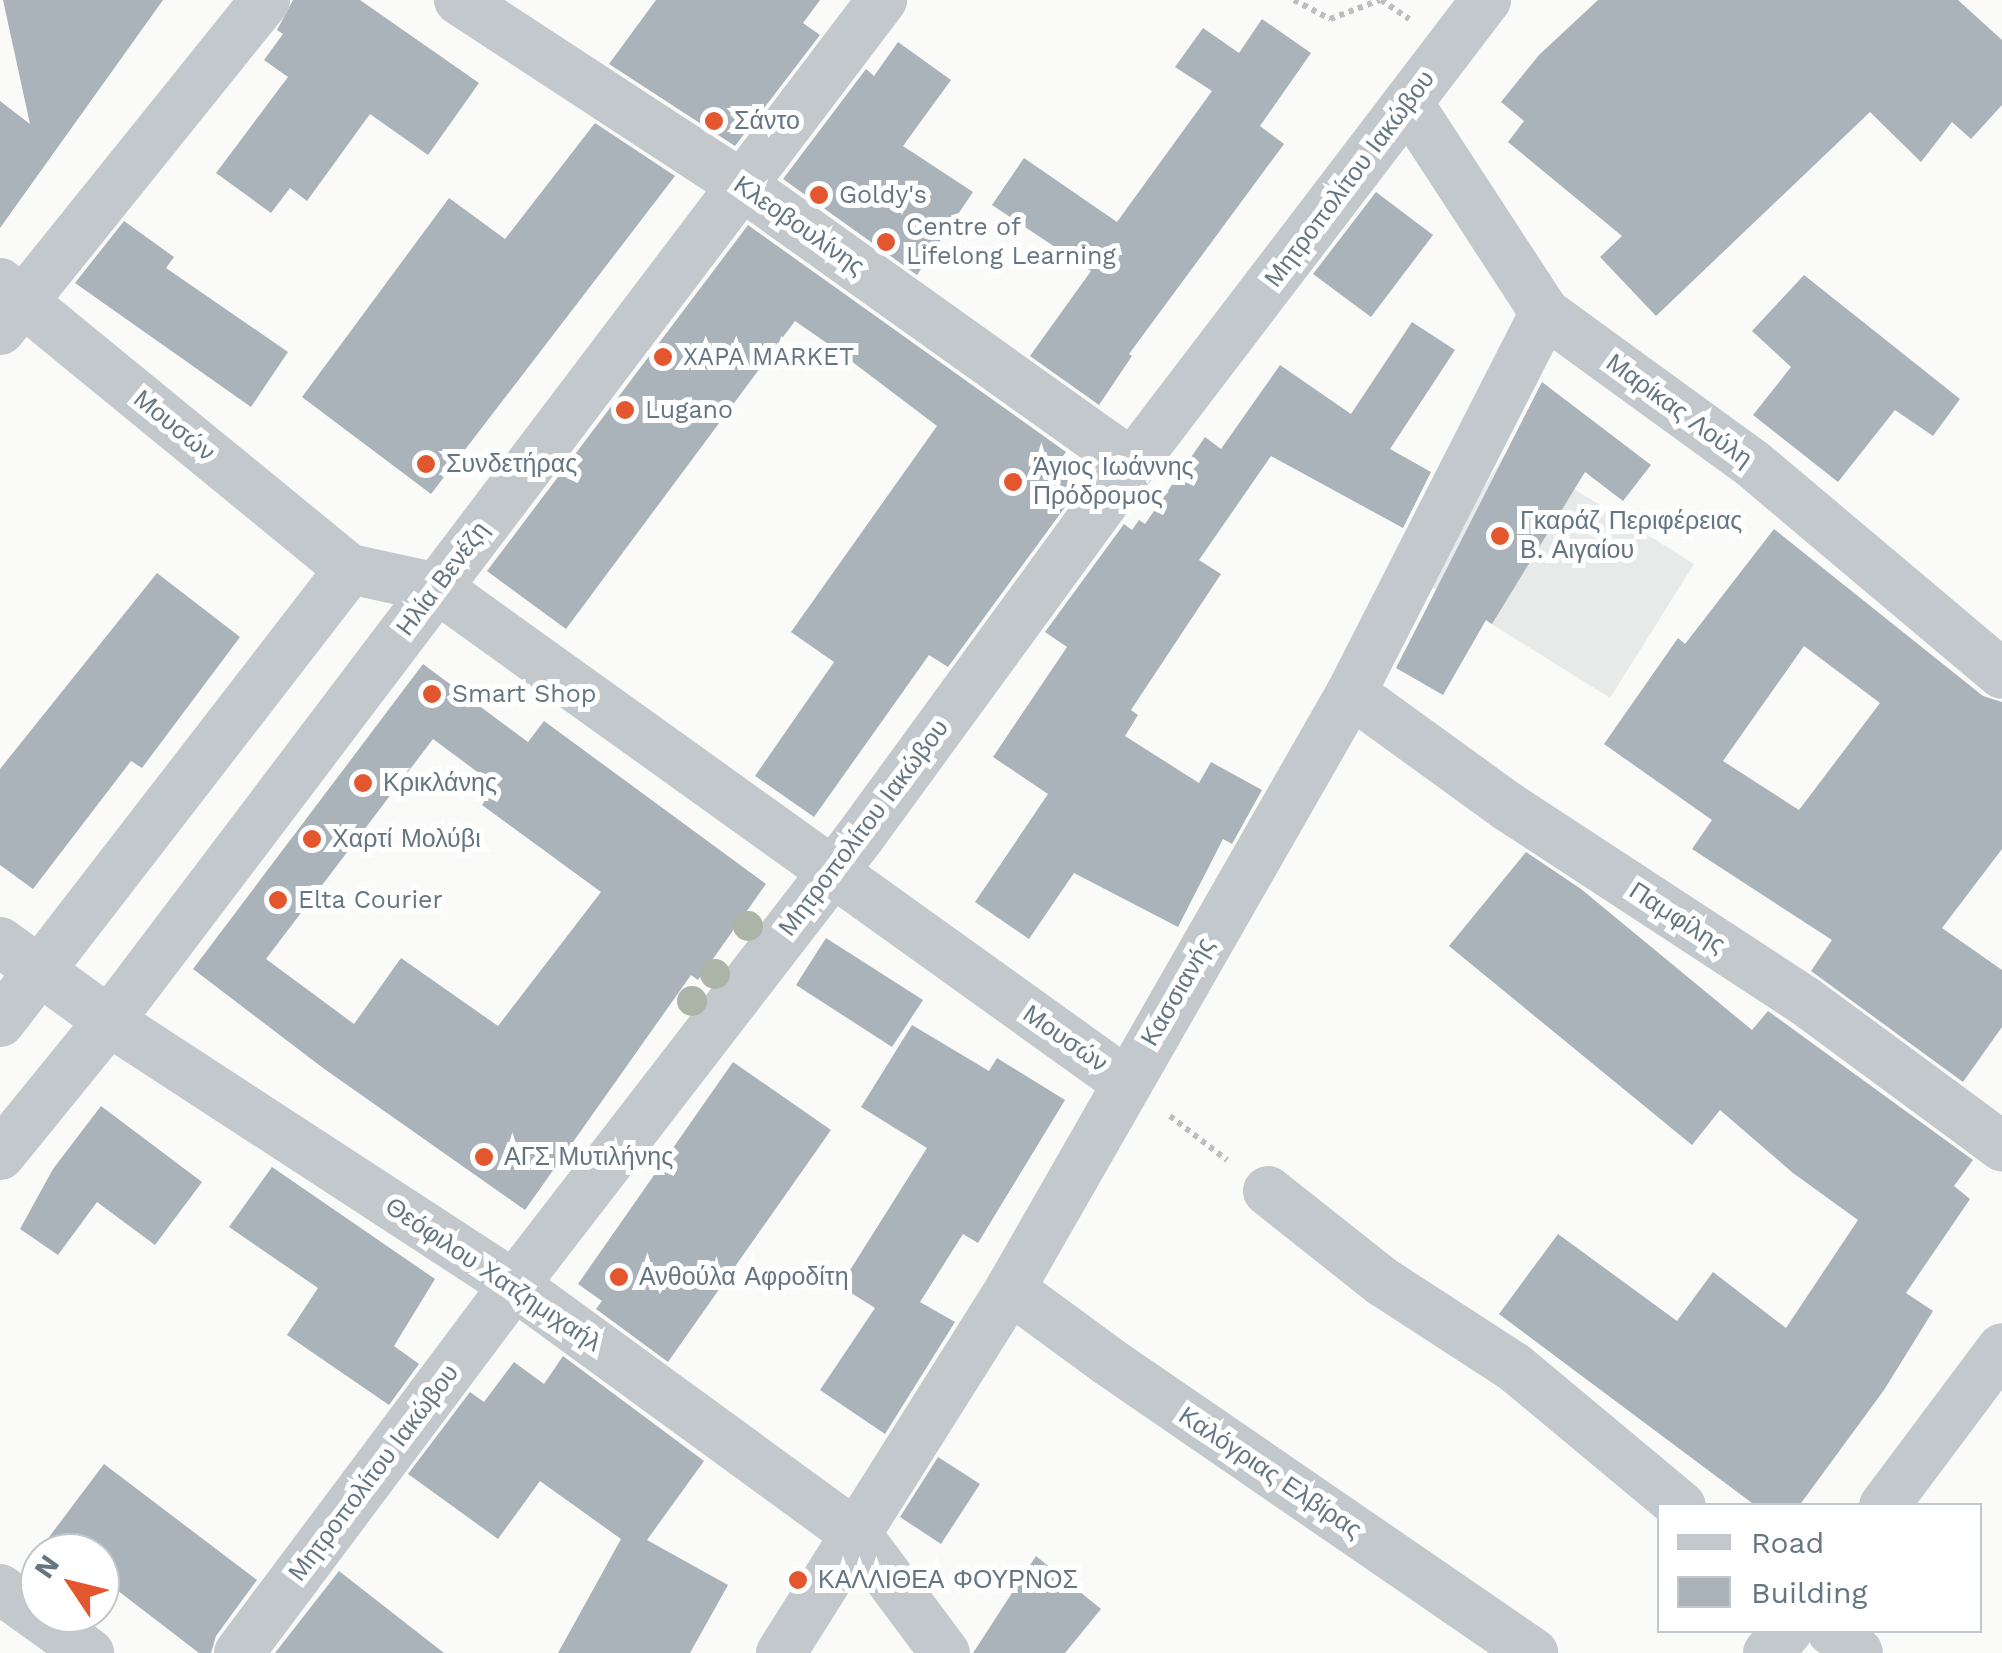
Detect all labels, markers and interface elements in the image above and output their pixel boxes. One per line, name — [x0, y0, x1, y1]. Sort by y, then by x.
street label: Μητροπολίτου Ιακώβου — [1259, 65, 1441, 293]
place label: Σάντο — [734, 106, 800, 136]
marker: Σάντο — [703, 110, 725, 132]
street label: Κλεοβουλίνης — [728, 170, 870, 282]
place label: Goldy's — [839, 180, 927, 210]
marker: Goldy's — [808, 184, 830, 206]
place label: Centre of Lifelong Learning — [906, 213, 1116, 272]
marker: Centre of Lifelong Learning — [875, 231, 897, 253]
place label: XAPA MARKET — [683, 342, 855, 372]
marker: XAPA MARKET — [652, 346, 674, 368]
street label: Μαρίκας Λούλη — [1600, 348, 1758, 474]
street label: Μουσών — [127, 384, 221, 468]
place label: Lugano — [645, 395, 733, 425]
marker: Lugano — [614, 399, 636, 421]
place label: Συνδετήρας — [446, 449, 577, 479]
marker: Συνδετήρας — [415, 453, 437, 475]
place label: Άγιος Ιωάννης Πρόδρομος — [1033, 453, 1194, 512]
marker: Άγιος Ιωάννης Πρόδρομος — [1002, 471, 1024, 493]
place label: Γκαράζ Περιφέρειας Β. Αιγαίου — [1520, 507, 1742, 566]
street label: Ηλία Βενέζη — [390, 516, 496, 642]
marker: Γκαράζ Περιφέρειας Β. Αιγαίου — [1489, 525, 1511, 547]
place label: Smart Shop — [452, 679, 596, 709]
marker: Smart Shop — [421, 683, 443, 705]
street label: Μητροπολίτου Ιακώβου — [773, 714, 955, 942]
place label: Κρικλάνης — [383, 768, 497, 798]
marker: Κρικλάνης — [352, 772, 374, 794]
place label: Χαρτί Μολύβι — [332, 824, 481, 854]
marker: Χαρτί Μολύβι — [301, 828, 323, 850]
street label: Παμφίλης — [1623, 876, 1731, 960]
place label: Elta Courier — [298, 885, 443, 915]
marker: Elta Courier — [267, 889, 289, 911]
street label: Κασσιανής — [1135, 932, 1221, 1052]
street label: Μουσών — [1017, 999, 1113, 1079]
place label: ΑΓΣ Μυτιλήνης — [504, 1142, 673, 1172]
marker: ΑΓΣ Μυτιλήνης — [473, 1146, 495, 1168]
street label: Θεόφιλου Χατζημιχαήλ — [379, 1192, 607, 1358]
place label: Ανθούλα Αφροδίτη — [639, 1262, 849, 1292]
marker: Ανθούλα Αφροδίτη — [608, 1266, 630, 1288]
street label: Μητροπολίτου Ιακώβου — [283, 1359, 465, 1587]
street label: Καλόγριας Ελβίρας — [1173, 1401, 1367, 1545]
legend — [1657, 1503, 1982, 1633]
text: Road — [1751, 1525, 1824, 1560]
north arrow — [20, 1533, 120, 1633]
text: N — [27, 1549, 66, 1585]
place label: ΚΑΛΛΙΘΕΑ ΦΟΥΡΝΟΣ — [818, 1565, 1078, 1595]
marker: ΚΑΛΛΙΘΕΑ ΦΟΥΡΝΟΣ — [787, 1569, 809, 1591]
text: Building — [1751, 1575, 1868, 1610]

